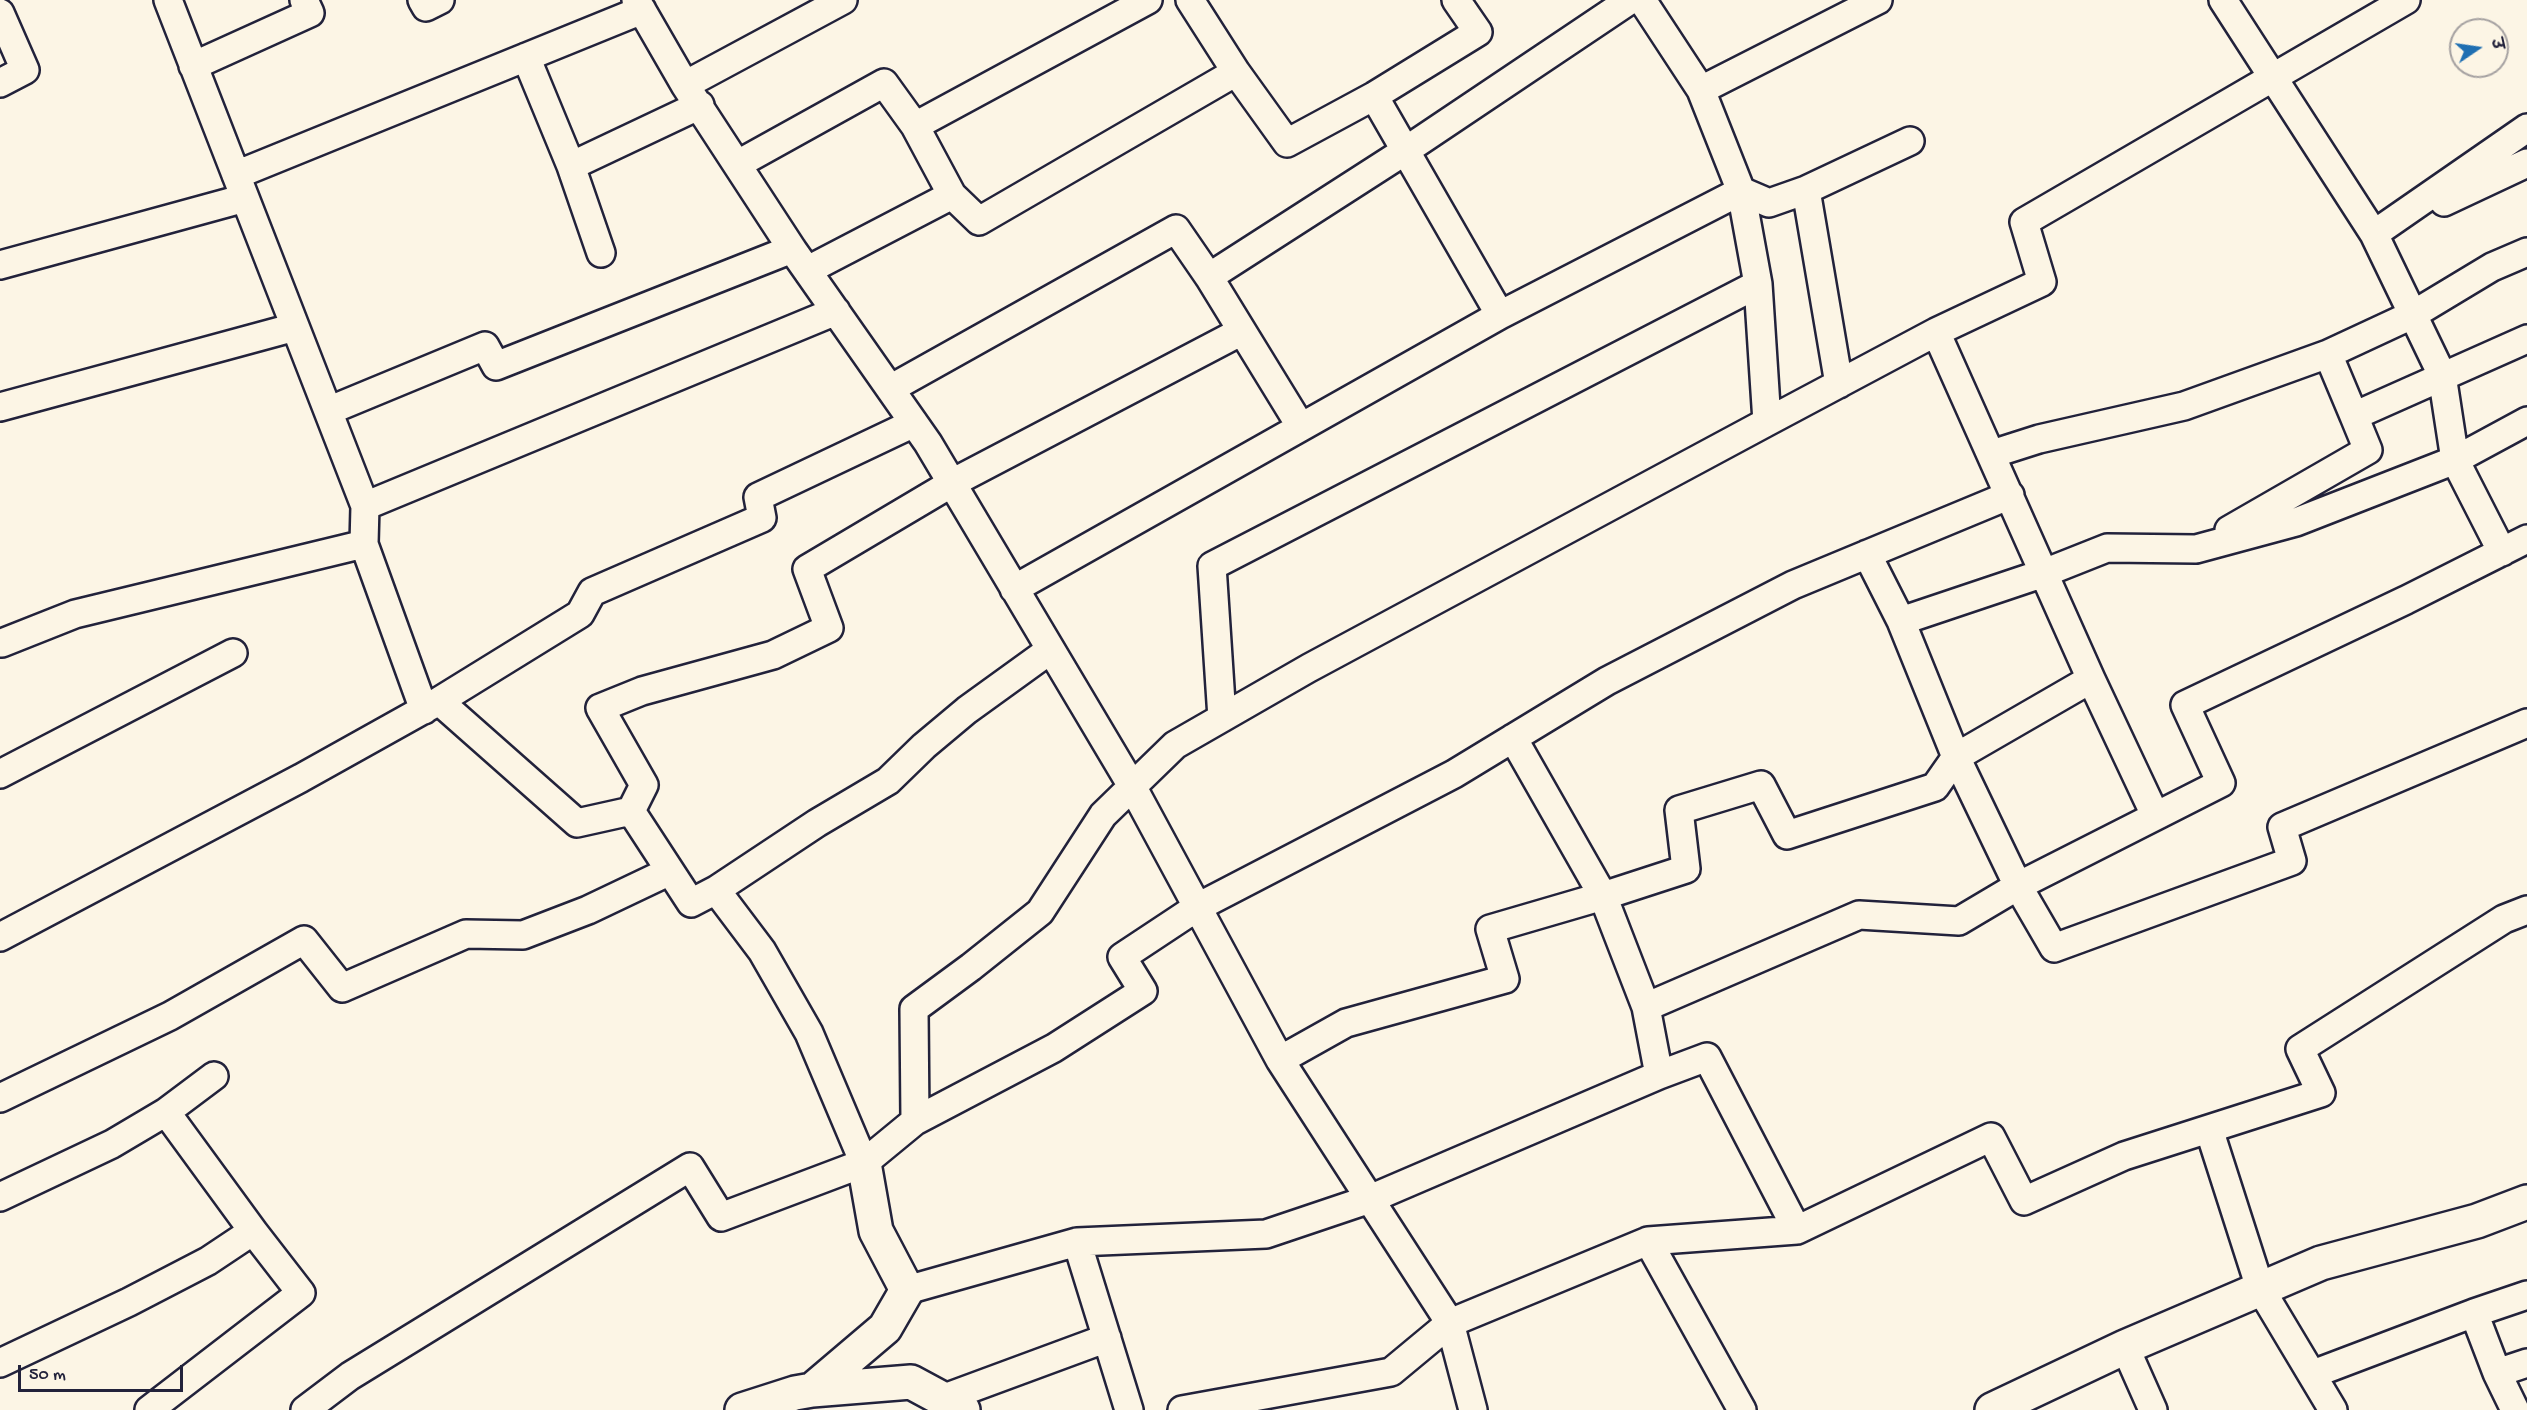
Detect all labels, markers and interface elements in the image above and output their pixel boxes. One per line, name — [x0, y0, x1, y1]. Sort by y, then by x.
north arrow — [2449, 18, 2509, 78]
text: उ — [2485, 37, 2506, 52]
scale bar — [21, 1353, 186, 1391]
text: 50 m — [29, 1365, 66, 1386]

